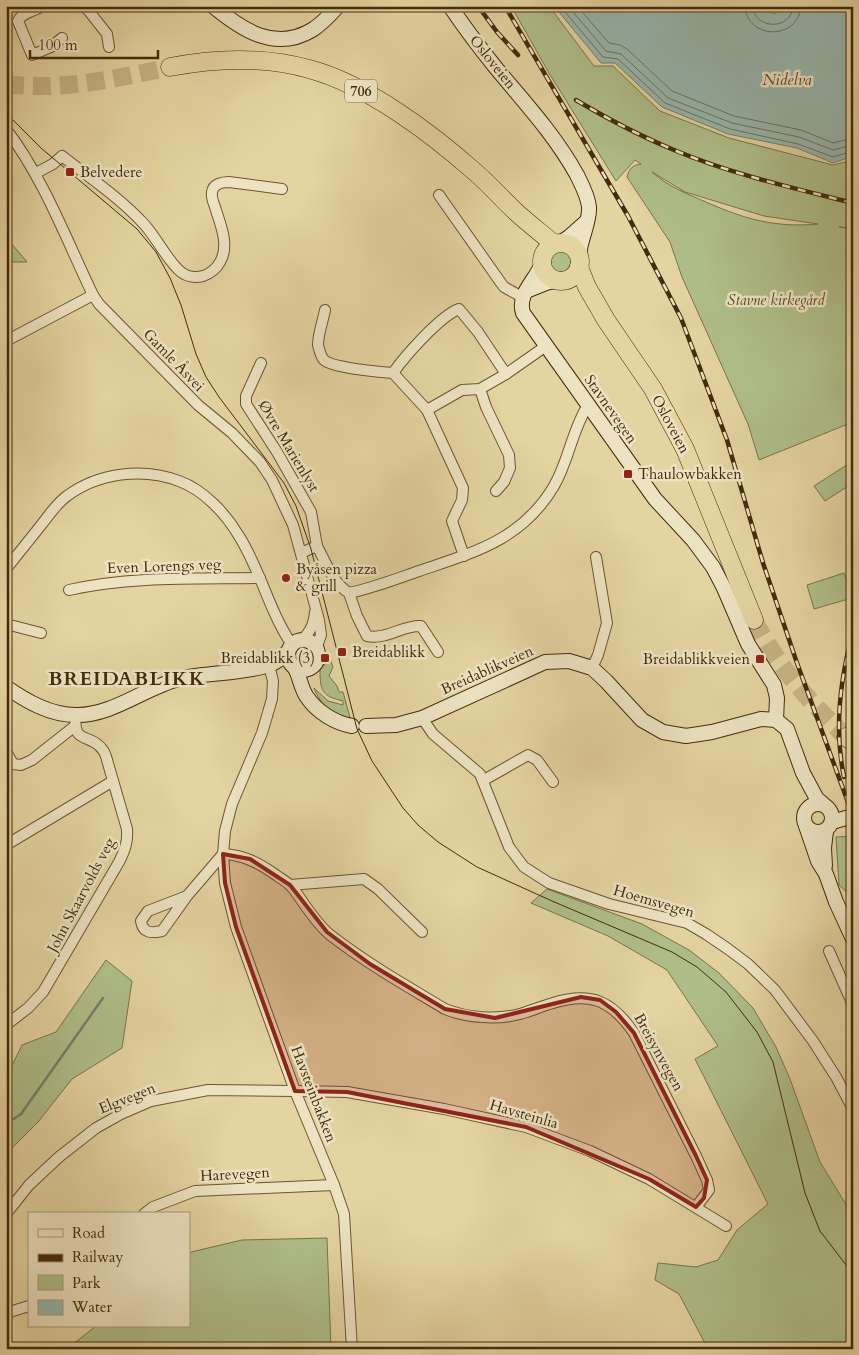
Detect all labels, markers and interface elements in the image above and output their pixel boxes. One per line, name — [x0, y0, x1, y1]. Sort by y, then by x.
scale bar — [30, 28, 158, 60]
street label: Osloveien — [465, 31, 521, 93]
text: 100 m — [38, 35, 78, 55]
water label: Nidelva — [762, 69, 812, 91]
road number: 706 — [345, 80, 377, 102]
place label: Belvedere — [80, 162, 142, 182]
marker: Belvedere — [64, 166, 76, 178]
park label: Stavne kirkegård — [727, 290, 826, 310]
street label: Gamle Åsvei — [139, 324, 209, 396]
street label: Stavnevegen — [580, 371, 642, 448]
street label: Osloveien — [647, 391, 695, 457]
street label: Øvre Marienlyst — [254, 396, 324, 496]
place label: Thaulowbakken — [638, 464, 742, 484]
marker: Thaulowbakken — [622, 468, 634, 480]
street label: Even Lorengs veg — [106, 554, 222, 578]
place label: Byåsen pizza & grill — [296, 559, 378, 596]
marker: Byåsen pizza & grill — [280, 572, 292, 584]
street label: Breidablikveien — [438, 640, 537, 699]
place label: Breidablikk — [352, 642, 425, 662]
marker: Breidablikk — [336, 646, 348, 658]
place label: Breidablikk (3) — [220, 648, 315, 668]
place label: Breidablikkveien — [643, 649, 750, 669]
marker: Breidablikk (3) — [319, 652, 331, 664]
marker: Breidablikkveien — [754, 653, 766, 665]
district label: BREIDABLIKK — [48, 665, 206, 692]
street label: John Skaarvolds veg — [41, 834, 120, 958]
street label: Hoemsvegen — [611, 880, 697, 922]
street label: Breisynvegen — [629, 1009, 689, 1095]
street label: Havsteinbakken — [286, 1043, 342, 1146]
street label: Elgvegen — [96, 1077, 159, 1118]
street label: Havsteinlia — [487, 1095, 561, 1133]
street label: Harevegen — [200, 1162, 271, 1186]
legend — [28, 1212, 190, 1328]
text: Road — [72, 1223, 105, 1243]
text: Railway — [72, 1247, 123, 1267]
text: Park — [72, 1273, 101, 1293]
text: Water — [71, 1297, 113, 1317]

